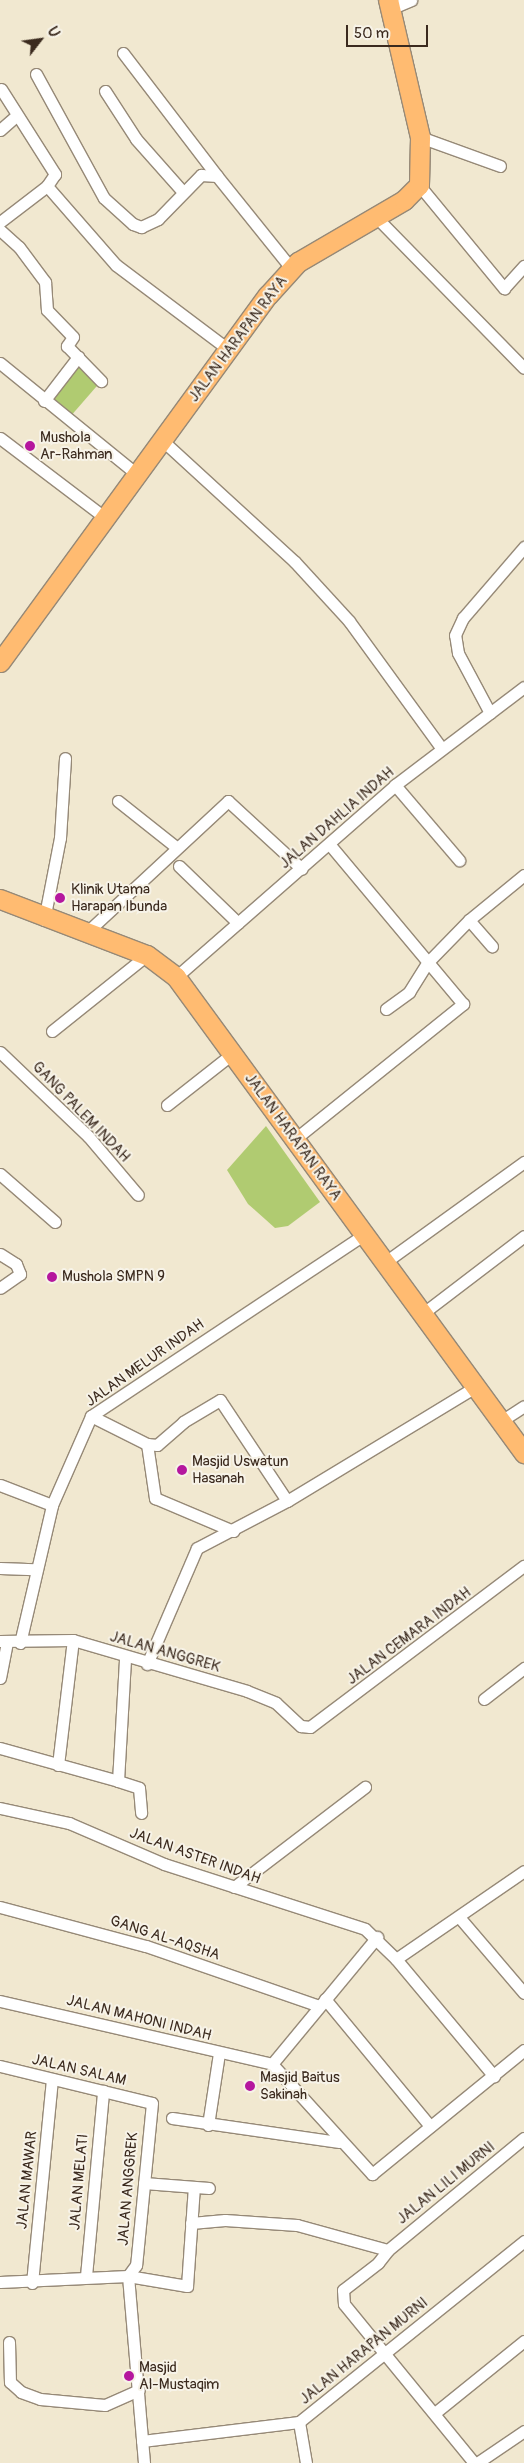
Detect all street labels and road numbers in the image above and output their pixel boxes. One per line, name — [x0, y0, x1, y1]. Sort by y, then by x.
street label: JALAN HARAPAN RAYA — [185, 273, 291, 405]
street label: JALAN DAHLIA INDAH — [276, 763, 398, 873]
street label: GANG PALEM INDAH — [28, 1058, 134, 1166]
street label: JALAN HARAPAN RAYA — [241, 1070, 345, 1204]
street label: JALAN MELUR INDAH — [82, 1315, 208, 1411]
street label: JALAN CEMARA INDAH — [343, 1583, 475, 1689]
street label: JALAN ANGGREK — [108, 1628, 222, 1676]
street label: JALAN ASTER INDAH — [127, 1824, 263, 1888]
street label: GANG AL-AQSHA — [108, 1912, 222, 1964]
street label: JALAN MAHONI INDAH — [65, 1991, 213, 2045]
street label: JALAN SALAM — [30, 2050, 128, 2090]
street label: JALAN MAWAR — [13, 2130, 41, 2230]
street label: JALAN ANGGREK — [114, 2132, 142, 2246]
street label: JALAN MELATI — [66, 2133, 92, 2231]
street label: JALAN LILI MURNI — [393, 2138, 499, 2228]
street label: JALAN HARAPAN MURNI — [296, 2294, 432, 2408]

